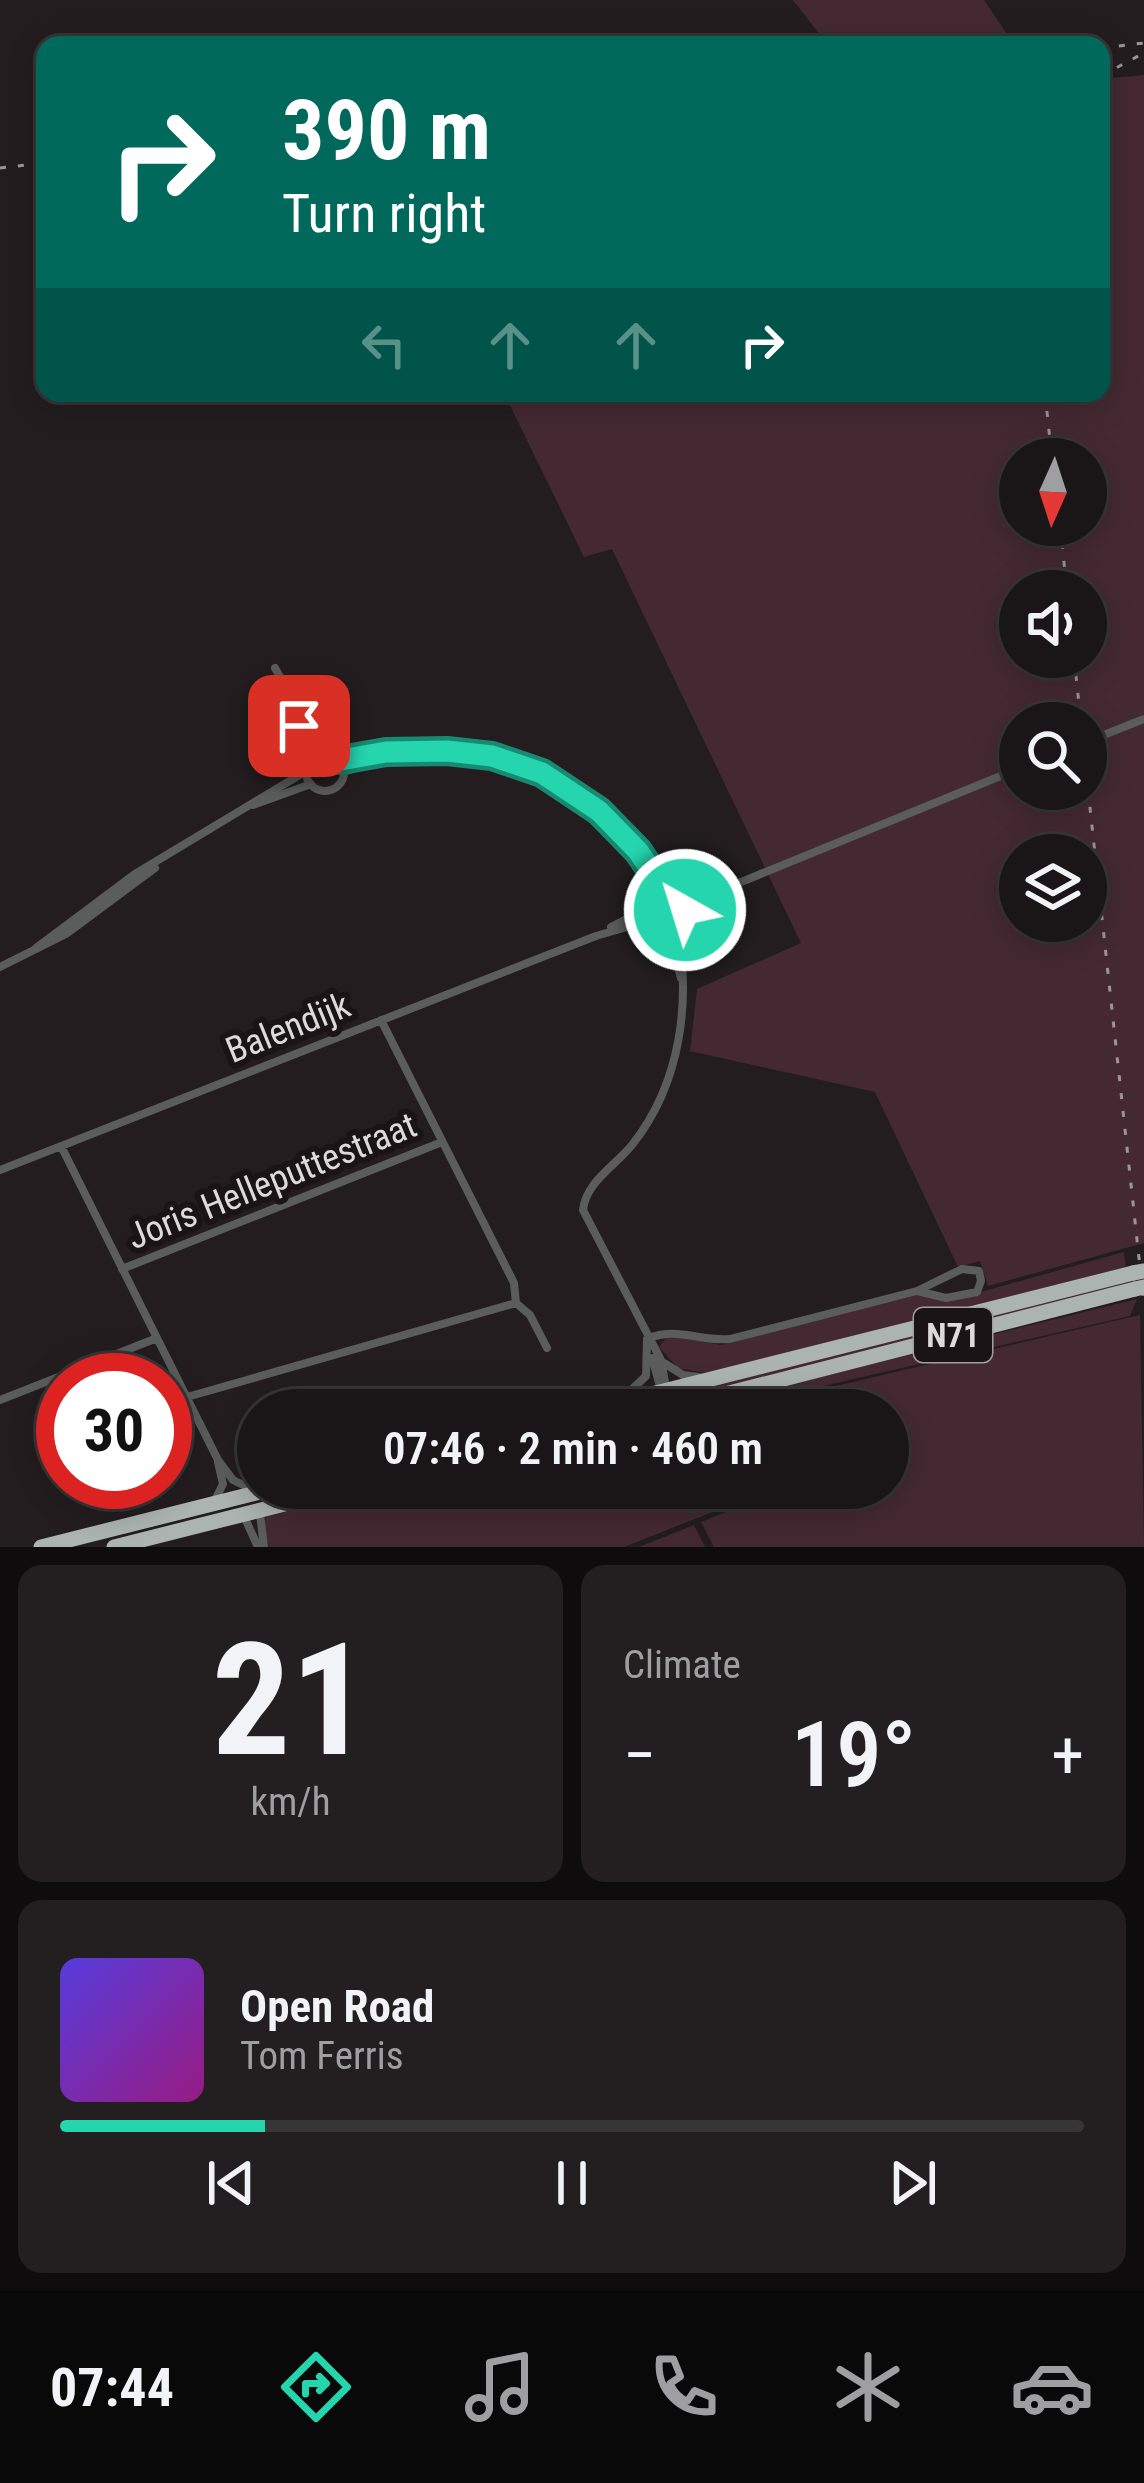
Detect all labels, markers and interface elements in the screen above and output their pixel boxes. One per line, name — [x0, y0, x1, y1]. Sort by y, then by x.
text: 390 m — [282, 81, 491, 180]
icon: right — [84, 84, 240, 240]
text: Turn right — [282, 182, 486, 245]
icon: left — [351, 312, 417, 378]
icon: ahead — [477, 312, 543, 378]
icon: ahead — [603, 312, 669, 378]
icon: right — [729, 312, 795, 378]
north arrow — [999, 438, 1107, 546]
map controls — [999, 438, 1107, 942]
button: sound — [999, 570, 1107, 678]
pin — [248, 675, 350, 777]
icon: arrive — [266, 693, 332, 759]
button: search — [999, 702, 1107, 810]
button: layers — [999, 834, 1107, 942]
position arrow — [622, 847, 748, 973]
street label: Balendijk — [220, 984, 356, 1072]
street label: Joris Helleputtestraat — [121, 1104, 423, 1258]
road number: N71 — [914, 1308, 992, 1362]
speed limit sign: 30 — [36, 1353, 192, 1509]
text: 07:46 · 2 min · 460 m — [383, 1422, 763, 1475]
text: 21 — [212, 1609, 369, 1792]
text: Climate — [623, 1642, 741, 1688]
text: 19° — [791, 1703, 916, 1808]
text: − — [623, 1717, 656, 1794]
text: + — [1051, 1717, 1084, 1794]
text: km/h — [250, 1779, 331, 1825]
text: Open Road — [240, 1980, 434, 2033]
text: Tom Ferris — [240, 2033, 403, 2079]
icon: previous — [198, 2150, 264, 2216]
icon: pause — [539, 2150, 605, 2216]
icon: next — [880, 2150, 946, 2216]
icon: directions — [274, 2345, 358, 2429]
icon: music — [458, 2345, 542, 2429]
icon: phone — [642, 2345, 726, 2429]
icon: climate — [826, 2345, 910, 2429]
icon: car — [1010, 2345, 1094, 2429]
text: 07:44 — [50, 2356, 174, 2419]

